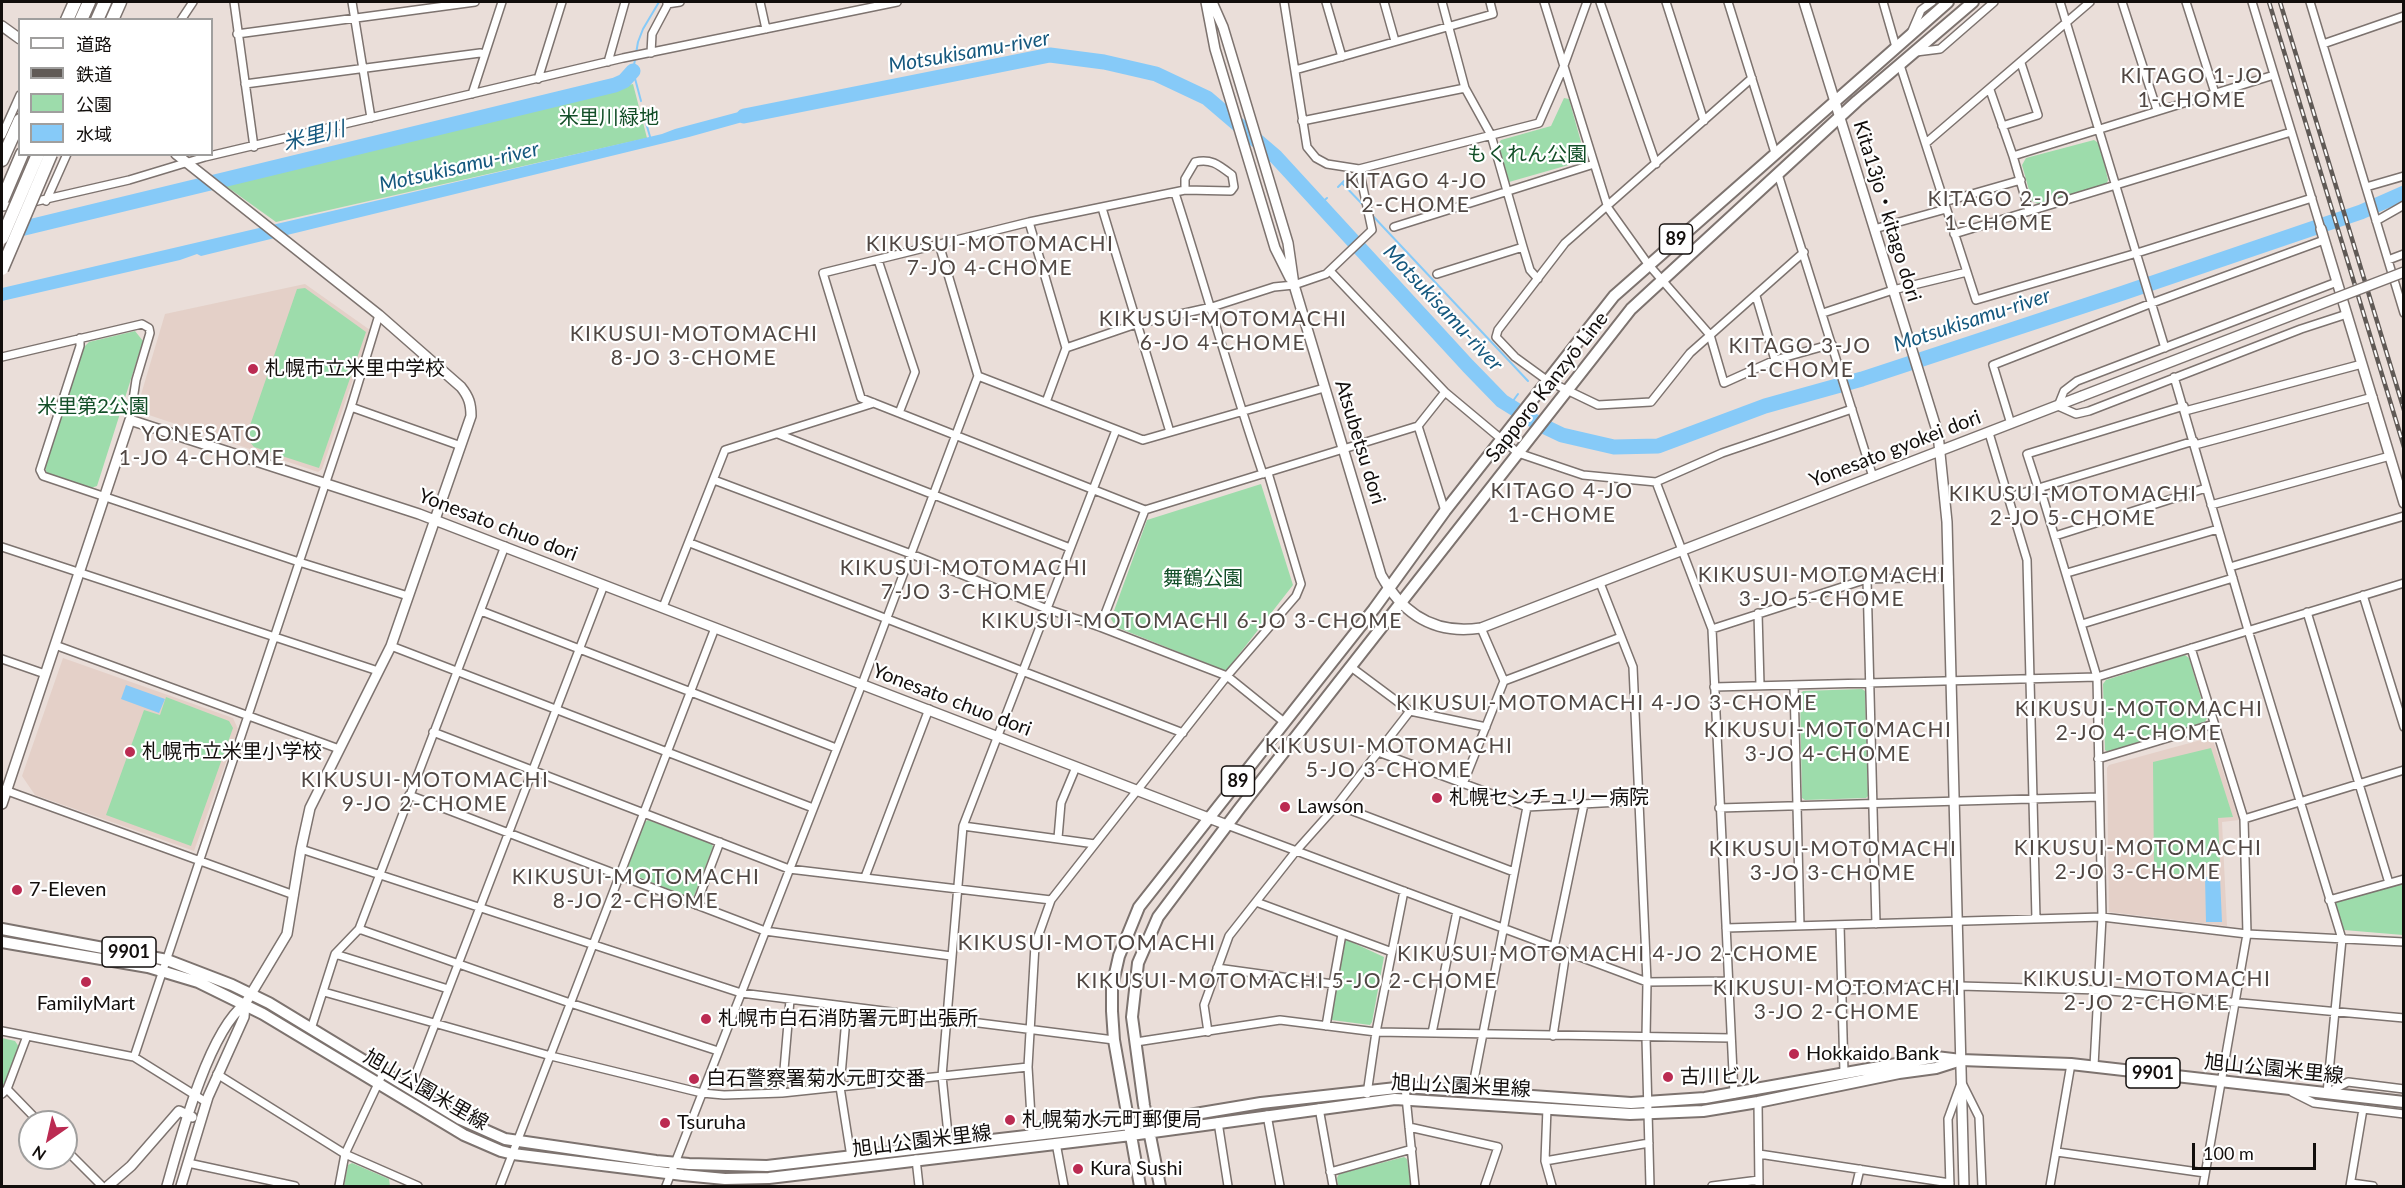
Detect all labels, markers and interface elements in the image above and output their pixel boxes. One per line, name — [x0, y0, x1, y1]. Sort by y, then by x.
legend — [18, 18, 213, 156]
water label: Motsukisamu-river — [886, 25, 1052, 79]
text: 道路 — [76, 33, 112, 55]
text: 鉄道 — [76, 63, 112, 85]
district label: KITAGO 1-JO 1-CHOME — [2120, 63, 2264, 113]
text: 公園 — [76, 93, 112, 115]
park label: 米里川緑地 — [559, 106, 659, 130]
water label: 米里川 — [280, 116, 348, 156]
street label: Kita13jo・kitago dori — [1848, 118, 1926, 304]
text: 水域 — [76, 123, 112, 145]
water label: Motsukisamu-river — [377, 136, 541, 198]
park label: もくれん公園 — [1467, 143, 1587, 167]
district label: KITAGO 4-JO 2-CHOME — [1344, 168, 1488, 218]
district label: KITAGO 2-JO 1-CHOME — [1927, 186, 2071, 236]
road number: 89 — [1660, 224, 1692, 254]
district label: KIKUSUI-MOTOMACHI 7-JO 4-CHOME — [866, 231, 1114, 281]
water label: Motsukisamu-river — [1378, 240, 1508, 376]
water label: Motsukisamu-river — [1890, 283, 2054, 357]
district label: KIKUSUI-MOTOMACHI 6-JO 4-CHOME — [1099, 306, 1347, 356]
street label: Sapporo Kanzyō Line — [1481, 307, 1613, 467]
district label: KIKUSUI-MOTOMACHI 8-JO 3-CHOME — [570, 321, 818, 371]
district label: KITAGO 3-JO 1-CHOME — [1728, 333, 1872, 383]
place label: 札幌市立米里中学校 — [265, 357, 445, 381]
marker: 札幌市立米里中学校 — [246, 362, 260, 376]
street label: Atsubetsu dori — [1330, 377, 1390, 507]
park label: 米里第2公園 — [37, 395, 149, 419]
street label: Yonesato gyokei dori — [1806, 405, 1984, 493]
district label: YONESATO 1-JO 4-CHOME — [119, 421, 285, 471]
district label: KITAGO 4-JO 1-CHOME — [1490, 478, 1634, 528]
district label: KIKUSUI-MOTOMACHI 2-JO 5-CHOME — [1949, 481, 2197, 531]
street label: Yonesato chuo dori — [415, 484, 581, 566]
district label: KIKUSUI-MOTOMACHI 7-JO 3-CHOME — [840, 555, 1088, 605]
district label: KIKUSUI-MOTOMACHI 3-JO 5-CHOME — [1698, 562, 1946, 612]
park label: 舞鶴公園 — [1163, 567, 1243, 591]
district label: KIKUSUI-MOTOMACHI 6-JO 3-CHOME — [981, 608, 1403, 634]
street label: Yonesato chuo dori — [869, 659, 1035, 741]
district label: KIKUSUI-MOTOMACHI 4-JO 3-CHOME — [1396, 690, 1818, 716]
district label: KIKUSUI-MOTOMACHI 2-JO 4-CHOME — [2015, 696, 2263, 746]
district label: KIKUSUI-MOTOMACHI 3-JO 4-CHOME — [1704, 717, 1952, 767]
district label: KIKUSUI-MOTOMACHI 5-JO 3-CHOME — [1265, 733, 1513, 783]
place label: 札幌市立米里小学校 — [142, 740, 322, 764]
marker: 札幌市立米里小学校 — [123, 745, 137, 759]
road number: 89 — [1222, 766, 1254, 796]
district label: KIKUSUI-MOTOMACHI 9-JO 2-CHOME — [301, 767, 549, 817]
place label: 札幌センチュリー病院 — [1449, 786, 1649, 810]
marker: 札幌センチュリー病院 — [1430, 791, 1444, 805]
place label: Lawson — [1297, 795, 1364, 819]
marker: Lawson — [1278, 800, 1292, 814]
district label: KIKUSUI-MOTOMACHI 2-JO 3-CHOME — [2014, 835, 2262, 885]
district label: KIKUSUI-MOTOMACHI 3-JO 3-CHOME — [1709, 836, 1957, 886]
district label: KIKUSUI-MOTOMACHI 8-JO 2-CHOME — [512, 864, 760, 914]
place label: 7-Eleven — [29, 878, 106, 902]
marker: 7-Eleven — [10, 883, 24, 897]
district label: KIKUSUI-MOTOMACHI — [957, 930, 1217, 956]
road number: 9901 — [102, 937, 156, 967]
district label: KIKUSUI-MOTOMACHI 4-JO 2-CHOME — [1397, 941, 1819, 967]
district label: KIKUSUI-MOTOMACHI 2-JO 2-CHOME — [2023, 966, 2271, 1016]
district label: KIKUSUI-MOTOMACHI 5-JO 2-CHOME — [1076, 968, 1498, 994]
marker: FamilyMart — [79, 975, 93, 989]
district label: KIKUSUI-MOTOMACHI 3-JO 2-CHOME — [1713, 975, 1961, 1025]
place label: FamilyMart — [37, 992, 135, 1016]
place label: 札幌市白石消防署元町出張所 — [718, 1007, 978, 1031]
marker: 札幌市白石消防署元町出張所 — [699, 1012, 713, 1026]
place label: Hokkaido Bank — [1806, 1042, 1939, 1066]
street label: 旭山公園米里線 — [359, 1045, 493, 1135]
marker: Hokkaido Bank — [1787, 1047, 1801, 1061]
street label: 旭山公園米里線 — [2203, 1050, 2345, 1088]
road number: 9901 — [2126, 1058, 2180, 1088]
place label: 古川ビル — [1680, 1065, 1760, 1089]
place label: 白石警察署菊水元町交番 — [706, 1067, 926, 1091]
street label: 旭山公園米里線 — [1390, 1070, 1532, 1102]
marker: 古川ビル — [1661, 1070, 1675, 1084]
marker: 白石警察署菊水元町交番 — [687, 1072, 701, 1086]
place label: 札幌菊水元町郵便局 — [1022, 1108, 1202, 1132]
north arrow — [18, 1110, 78, 1170]
place label: Tsuruha — [677, 1111, 746, 1135]
marker: 札幌菊水元町郵便局 — [1003, 1113, 1017, 1127]
marker: Tsuruha — [658, 1116, 672, 1130]
street label: 旭山公園米里線 — [851, 1121, 993, 1161]
scale bar — [2195, 1131, 2320, 1169]
text: N — [28, 1142, 49, 1165]
text: 100 m — [2203, 1142, 2254, 1164]
place label: Kura Sushi — [1090, 1157, 1182, 1181]
marker: Kura Sushi — [1071, 1162, 1085, 1176]

